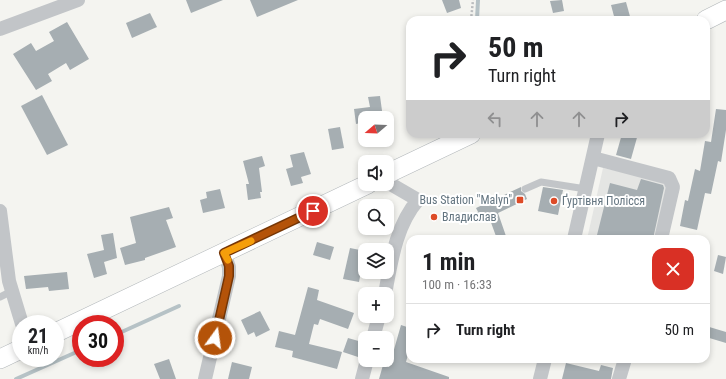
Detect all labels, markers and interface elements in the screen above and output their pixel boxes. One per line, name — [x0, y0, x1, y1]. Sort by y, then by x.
text: 50 m — [488, 31, 544, 64]
icon: right — [422, 32, 474, 84]
text: Turn right — [488, 65, 556, 86]
icon: left — [484, 108, 506, 130]
icon: ahead — [526, 108, 548, 130]
icon: ahead — [568, 108, 590, 130]
icon: right — [610, 108, 632, 130]
north arrow — [358, 111, 394, 147]
map controls — [358, 111, 394, 367]
button: sound — [358, 155, 394, 191]
place label: Bus Station "Malyn" — [420, 193, 512, 207]
place label: Ґуртівня Полісся — [562, 193, 645, 208]
pin — [296, 194, 330, 228]
marker: Bus Station "Malyn" — [515, 195, 525, 205]
marker: Ґуртівня Полісся — [549, 196, 559, 206]
button: search — [358, 199, 394, 235]
icon: arrive — [302, 200, 324, 222]
place label: Владислав — [442, 210, 496, 224]
marker: Владислав — [429, 212, 439, 222]
button: layers — [358, 243, 394, 279]
text: 1 min — [422, 248, 475, 276]
button: close — [652, 248, 694, 290]
text: 100 m · 16:33 — [422, 277, 492, 292]
button: + — [358, 287, 394, 323]
speed limit sign: 30 — [72, 315, 124, 367]
position arrow — [194, 317, 236, 359]
icon: right — [422, 319, 444, 341]
text: Turn right — [456, 321, 515, 339]
text: 50 m — [664, 321, 694, 339]
text: 21 — [28, 324, 48, 348]
button: − — [358, 331, 394, 367]
text: km/h — [28, 345, 48, 356]

